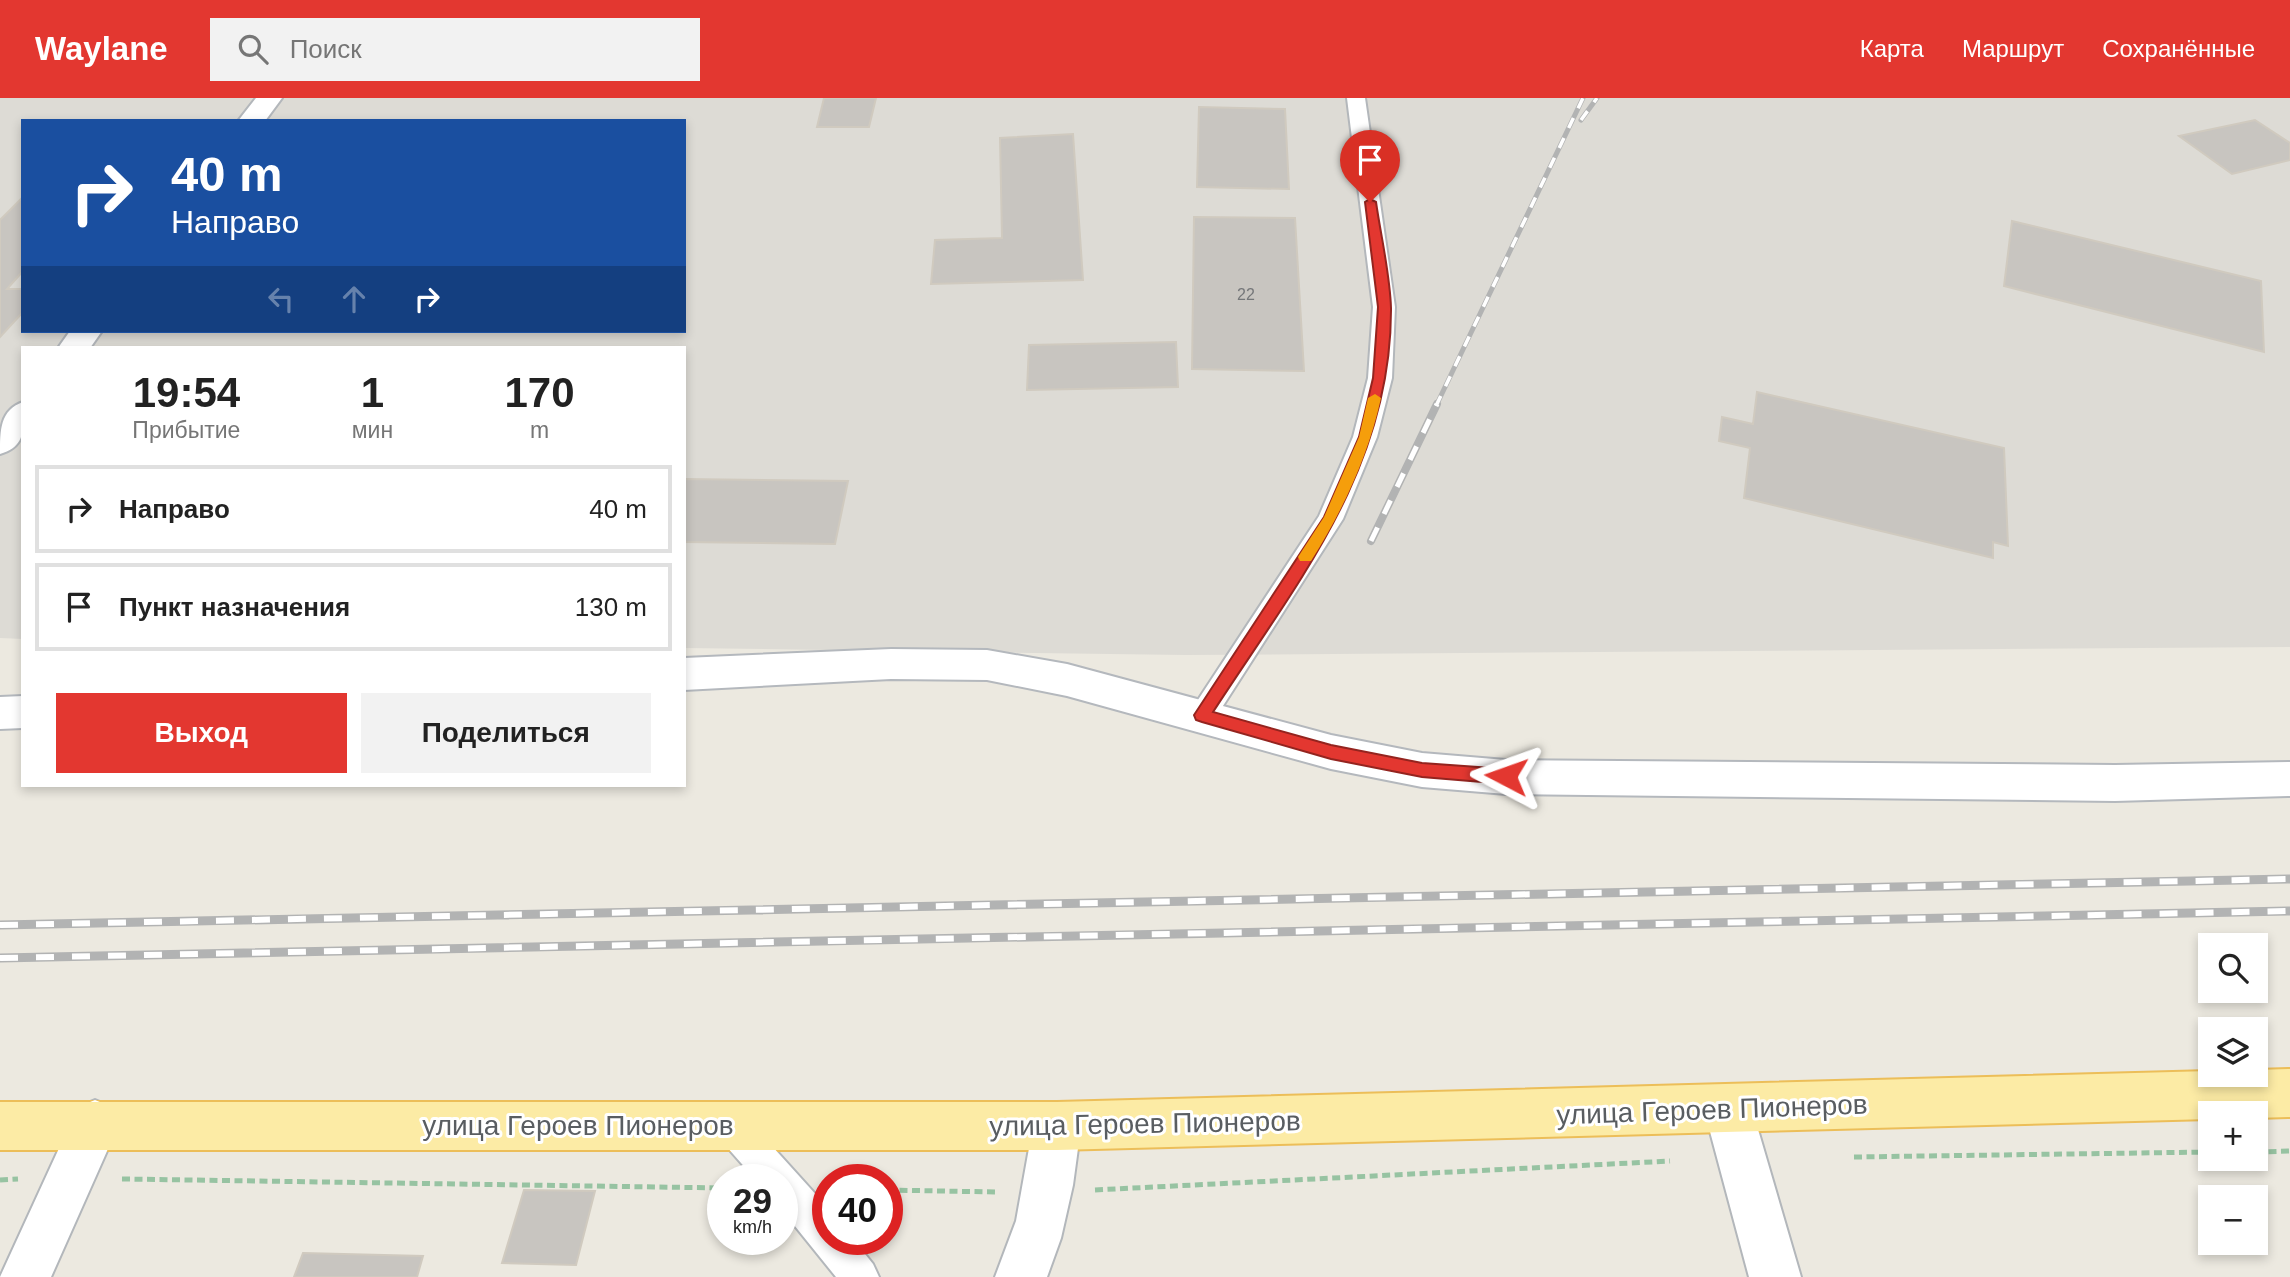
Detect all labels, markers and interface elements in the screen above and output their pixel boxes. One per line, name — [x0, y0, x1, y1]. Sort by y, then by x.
search box — [210, 18, 700, 81]
text: Waylane — [35, 30, 168, 67]
icon: search — [234, 30, 272, 68]
text: Поиск — [290, 34, 362, 64]
text: Карта — [1860, 35, 1924, 62]
text: Маршрут — [1962, 35, 2064, 62]
text: Сохранённые — [2102, 35, 2255, 62]
pin — [1340, 130, 1400, 202]
icon: arrive — [1351, 141, 1389, 179]
icon: right — [56, 147, 147, 238]
text: 40 m — [171, 147, 283, 201]
text: Направо — [171, 204, 299, 240]
icon: left — [262, 280, 300, 318]
icon: ahead — [335, 280, 373, 318]
icon: right — [408, 280, 446, 318]
house number: 22 — [1237, 286, 1255, 303]
text: 19:54 — [133, 369, 240, 416]
text: 1 — [361, 369, 384, 416]
text: 170 — [505, 369, 575, 416]
text: Прибытие — [132, 417, 240, 443]
text: мин — [352, 417, 393, 443]
text: m — [530, 417, 549, 443]
icon: right — [60, 490, 98, 528]
text: Направо — [119, 494, 230, 524]
text: 40 m — [589, 494, 647, 524]
icon: arrive — [60, 588, 98, 626]
text: Пункт назначения — [119, 592, 350, 622]
text: 130 m — [575, 592, 647, 622]
button: Выход — [56, 693, 347, 773]
button: Поделиться — [361, 693, 651, 773]
position arrow — [1469, 739, 1543, 813]
map controls — [2198, 933, 2268, 1255]
button: search — [2198, 933, 2268, 1003]
button: layers — [2198, 1017, 2268, 1087]
street label: улица Героев Пионеров — [1556, 1089, 1868, 1130]
button: + — [2198, 1101, 2268, 1171]
street label: улица Героев Пионеров — [989, 1105, 1301, 1142]
street label: улица Героев Пионеров — [422, 1110, 734, 1141]
speed limit sign: 40 — [812, 1164, 903, 1255]
text: 29 — [733, 1181, 772, 1220]
button: − — [2198, 1185, 2268, 1255]
text: km/h — [733, 1217, 772, 1237]

